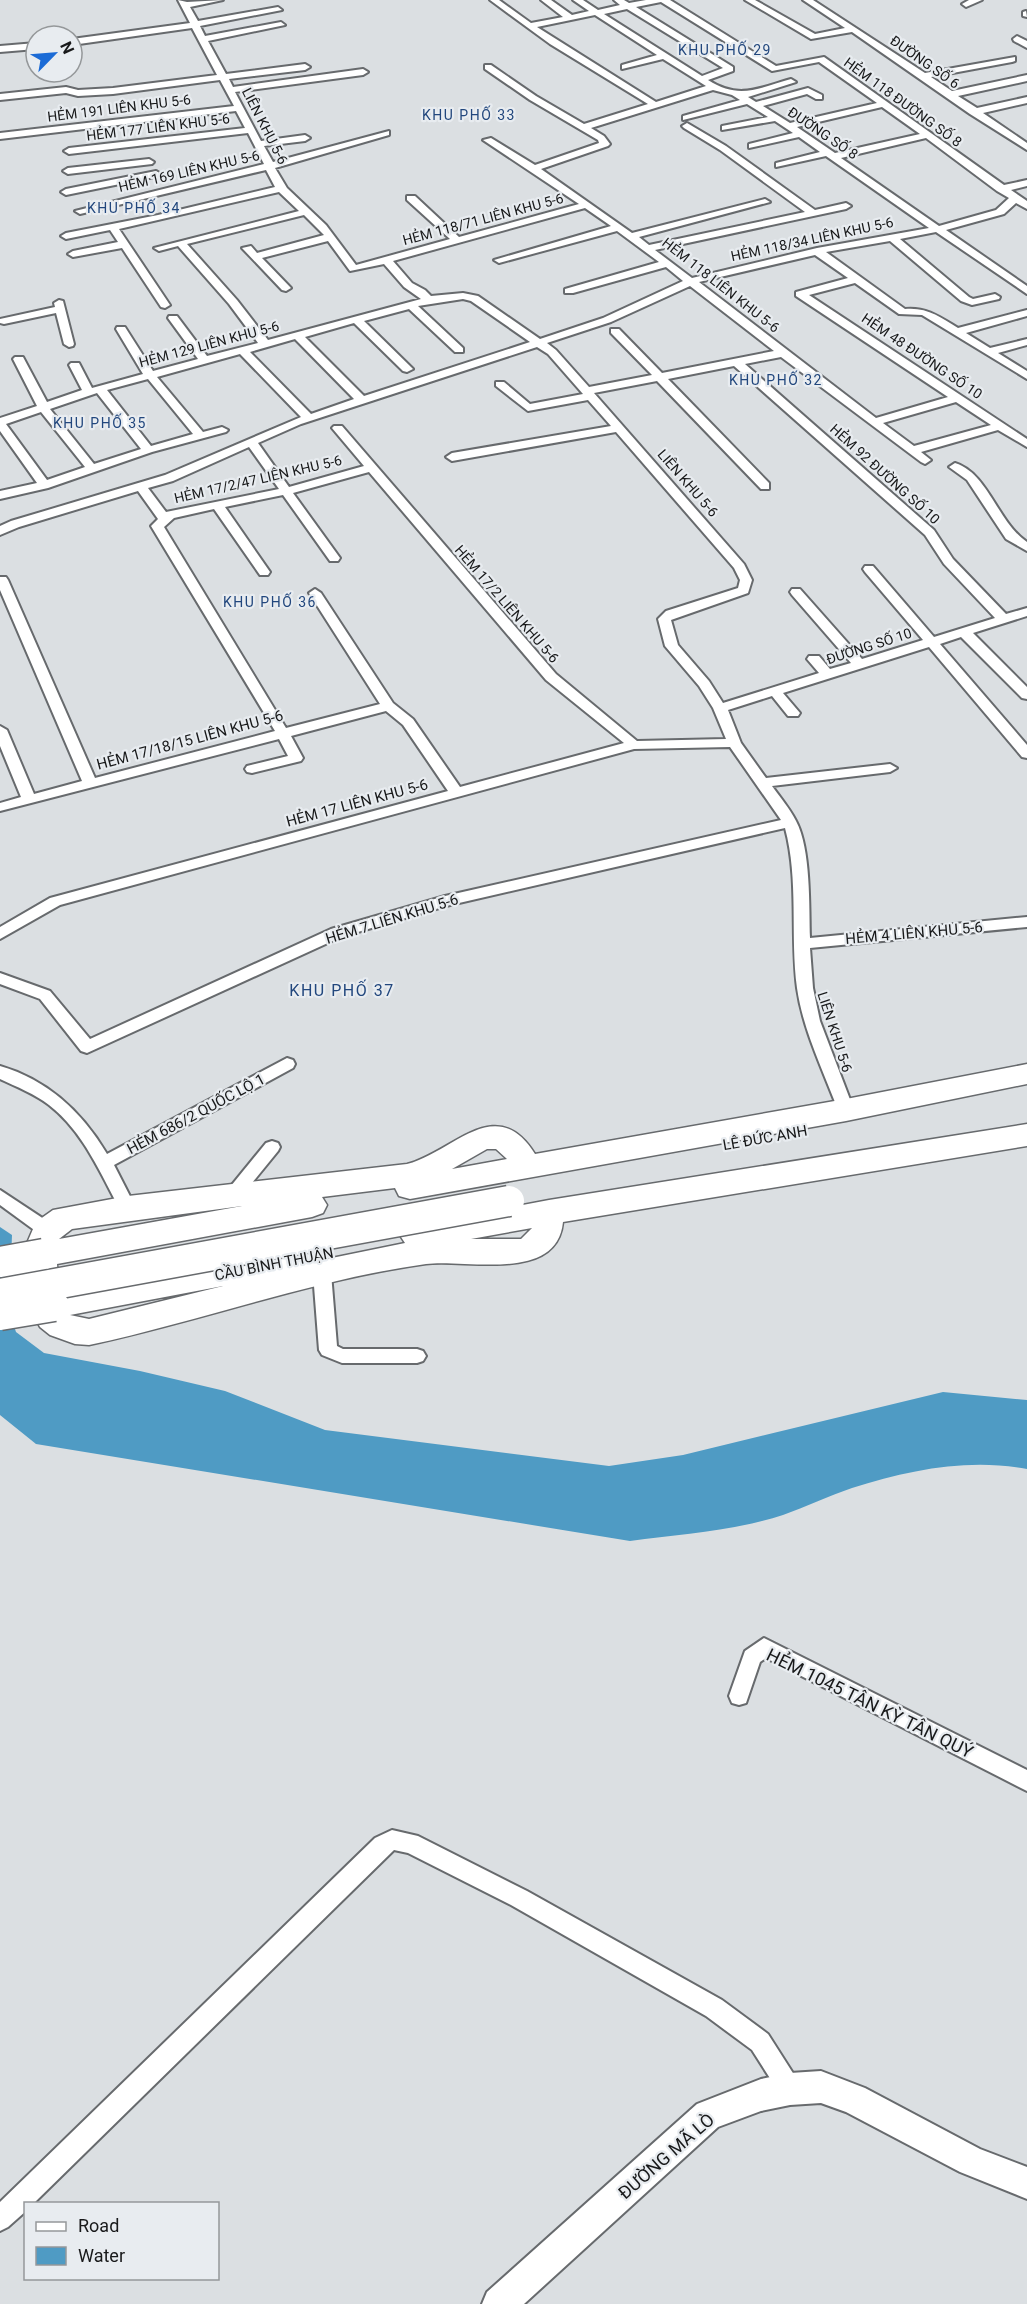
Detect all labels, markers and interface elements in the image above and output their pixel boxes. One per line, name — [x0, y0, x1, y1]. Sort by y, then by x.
north arrow — [24, 24, 84, 84]
street label: ĐƯỜNG SỐ 6 — [887, 31, 964, 92]
text: N — [56, 39, 78, 57]
district label: KHU PHỐ 29 — [678, 40, 772, 58]
street label: HẺM 118 ĐƯỜNG SỐ 8 — [841, 52, 966, 150]
street label: LIÊN KHU 5-6 — [239, 85, 292, 167]
street label: HẺM 191 LIÊN KHU 5-6 — [46, 89, 192, 125]
street label: ĐƯỜNG SỐ 8 — [785, 102, 862, 162]
district label: KHU PHỐ 33 — [422, 105, 516, 123]
street label: HẺM 177 LIÊN KHU 5-6 — [85, 108, 231, 144]
street label: HẺM 169 LIÊN KHU 5-6 — [116, 145, 261, 195]
street label: HẺM 118/71 LIÊN KHU 5-6 — [400, 188, 565, 248]
district label: KHU PHỐ 34 — [87, 198, 181, 216]
street label: HẺM 118/34 LIÊN KHU 5-6 — [729, 212, 895, 264]
street label: HẺM 118 LIÊN KHU 5-6 — [659, 233, 784, 336]
street label: HẺM 48 ĐƯỜNG SỐ 10 — [859, 308, 986, 402]
street label: HẺM 129 LIÊN KHU 5-6 — [137, 316, 281, 370]
district label: KHU PHỐ 32 — [729, 370, 823, 388]
district label: KHU PHỐ 35 — [53, 413, 147, 431]
street label: HẺM 92 ĐƯỜNG SỐ 10 — [827, 419, 944, 527]
street label: LIÊN KHU 5-6 — [655, 446, 722, 520]
street label: HẺM 17/2/47 LIÊN KHU 5-6 — [172, 450, 344, 506]
street label: HẺM 17/2 LIÊN KHU 5-6 — [452, 541, 564, 666]
district label: KHU PHỐ 36 — [223, 592, 317, 610]
street label: ĐƯỜNG SỐ 10 — [824, 623, 914, 667]
street label: HẺM 17/18/15 LIÊN KHU 5-6 — [94, 705, 285, 774]
street label: HẺM 17 LIÊN KHU 5-6 — [284, 774, 430, 831]
street label: HẺM 7 LIÊN KHU 5-6 — [323, 889, 461, 948]
street label: HẺM 4 LIÊN KHU 5-6 — [844, 917, 983, 948]
district label: KHU PHỐ 37 — [289, 979, 395, 1000]
street label: LIÊN KHU 5-6 — [814, 989, 857, 1074]
street label: HẺM 686/2 QUỐC LỘ 1 — [123, 1069, 268, 1158]
street label: LÊ ĐỨC ANH — [721, 1122, 809, 1154]
street label: CẦU BÌNH THUẬN — [213, 1243, 335, 1284]
street label: HẺM 1045 TÂN KỲ TÂN QUÝ — [763, 1643, 977, 1762]
street label: ĐƯỜNG MÃ LÒ — [614, 2109, 718, 2203]
legend — [24, 2202, 219, 2280]
text: Road — [78, 2215, 119, 2236]
text: Water — [78, 2245, 125, 2266]

